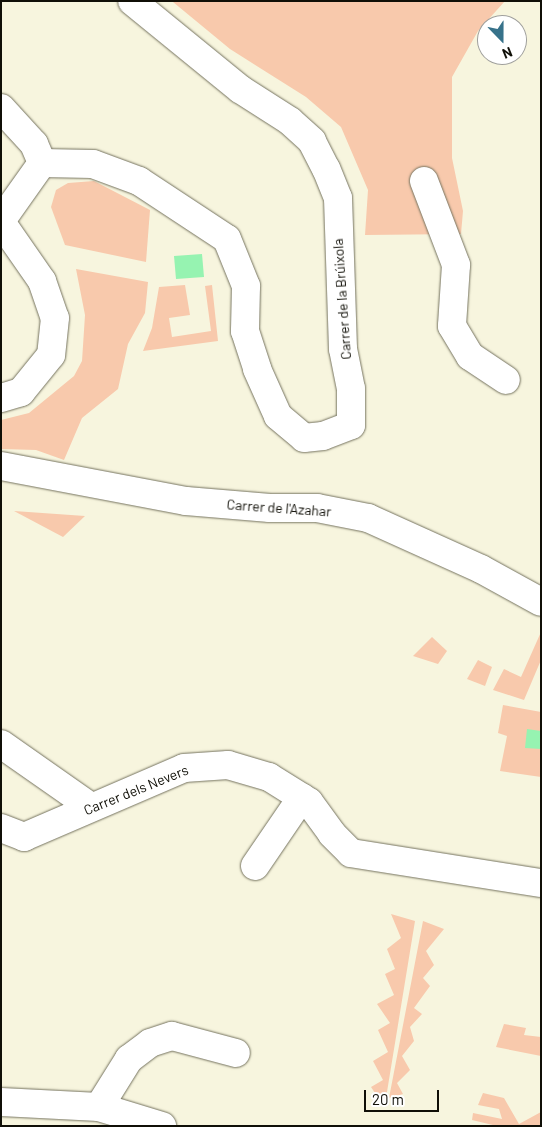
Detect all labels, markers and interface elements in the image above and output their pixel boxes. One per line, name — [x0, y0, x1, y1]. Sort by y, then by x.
north arrow — [477, 15, 527, 65]
text: N — [500, 44, 515, 63]
street label: Carrer de la Brúixola — [329, 238, 355, 360]
street label: Carrer de l'Azahar — [226, 496, 332, 520]
street label: Carrer dels Nevers — [81, 761, 191, 819]
scale bar — [367, 1080, 442, 1112]
text: 20 m — [372, 1090, 404, 1108]

